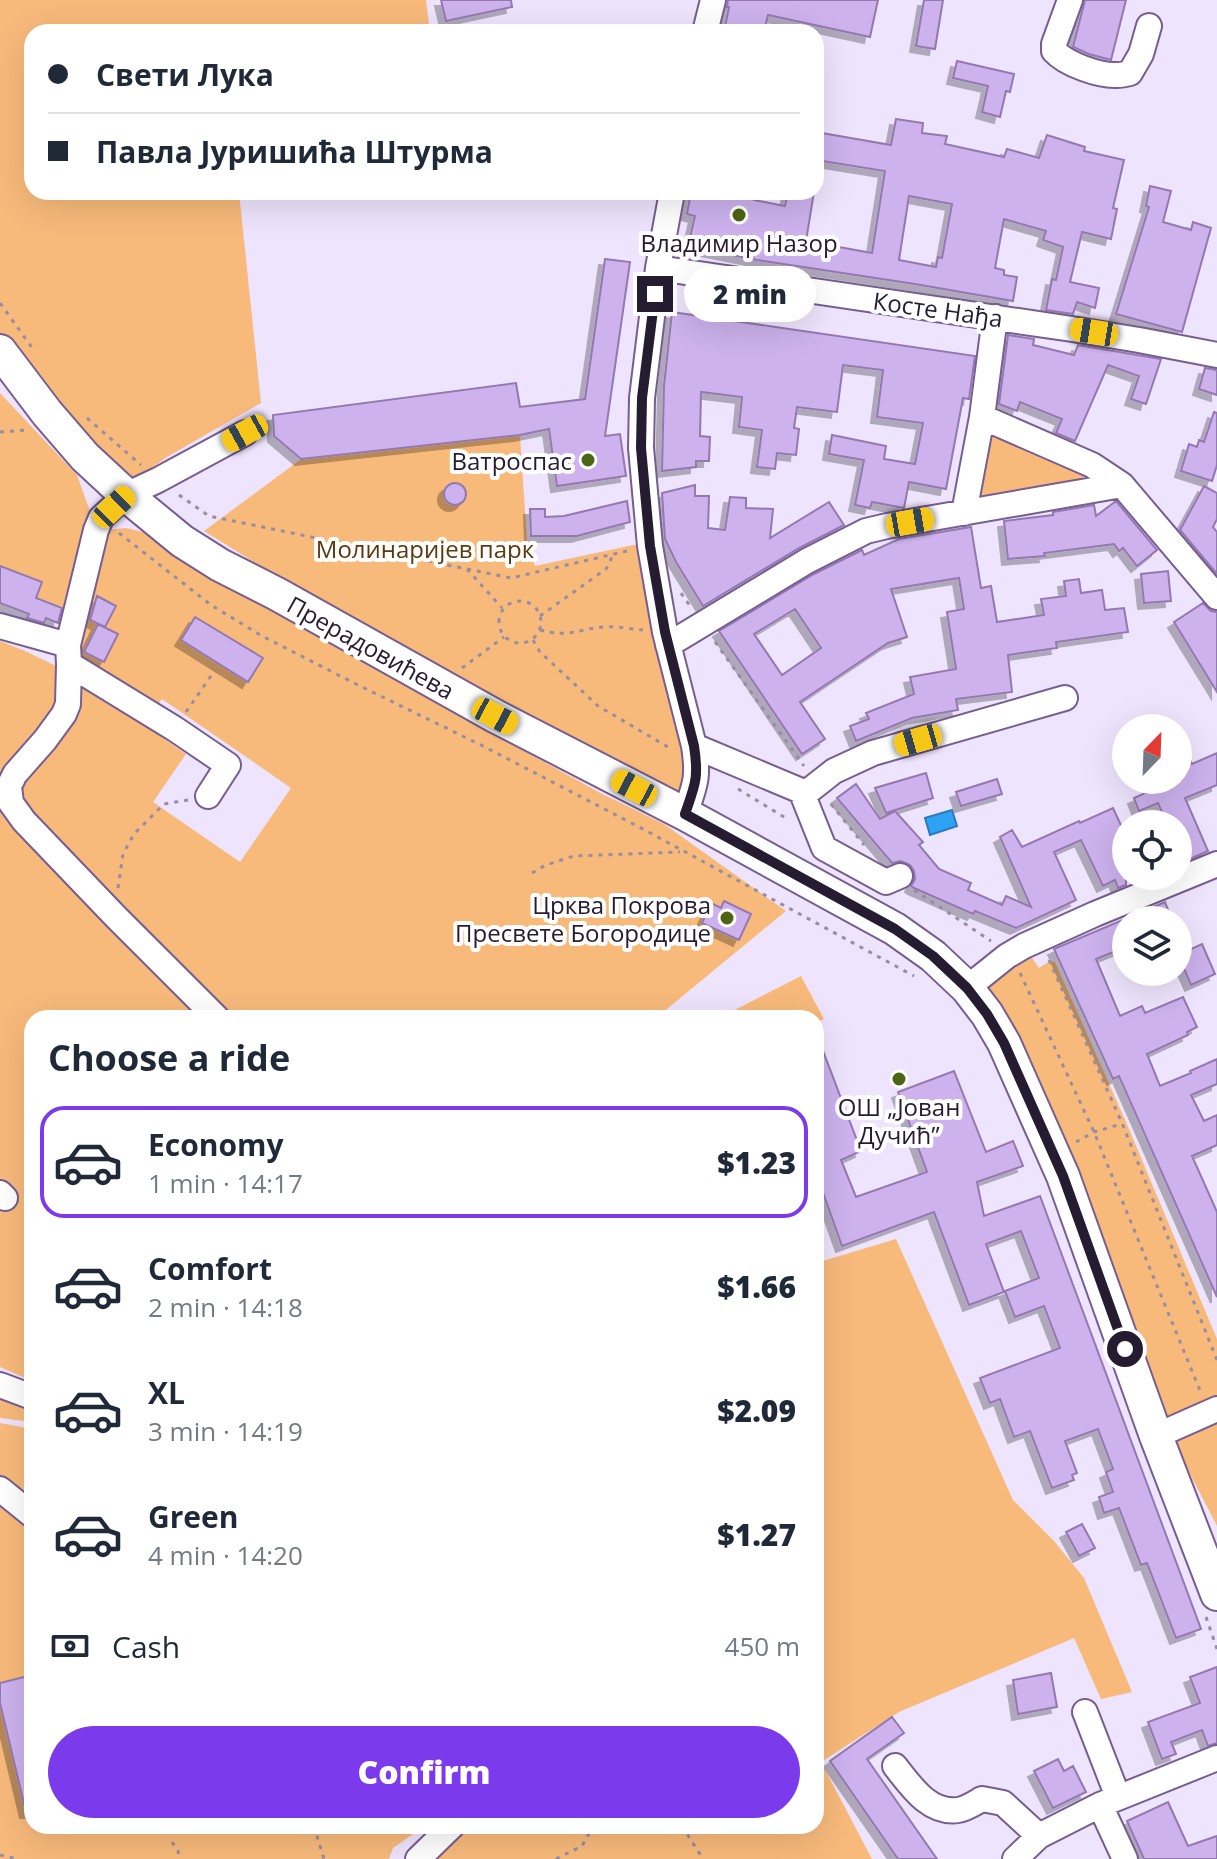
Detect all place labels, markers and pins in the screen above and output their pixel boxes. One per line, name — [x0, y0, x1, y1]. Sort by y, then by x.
marker: Владимир Назор — [730, 206, 748, 224]
place label: Владимир Назор — [640, 226, 838, 259]
place label: Ватроспас — [452, 444, 572, 477]
marker: Ватроспас — [579, 451, 597, 469]
place label: Црква Покрова Пресвете Богородице — [455, 888, 711, 949]
marker: Црква Покрова Пресвете Богородице — [718, 909, 736, 927]
marker: ОШ „Јован Дучић” — [890, 1070, 908, 1088]
place label: ОШ „Јован Дучић” — [838, 1090, 960, 1151]

